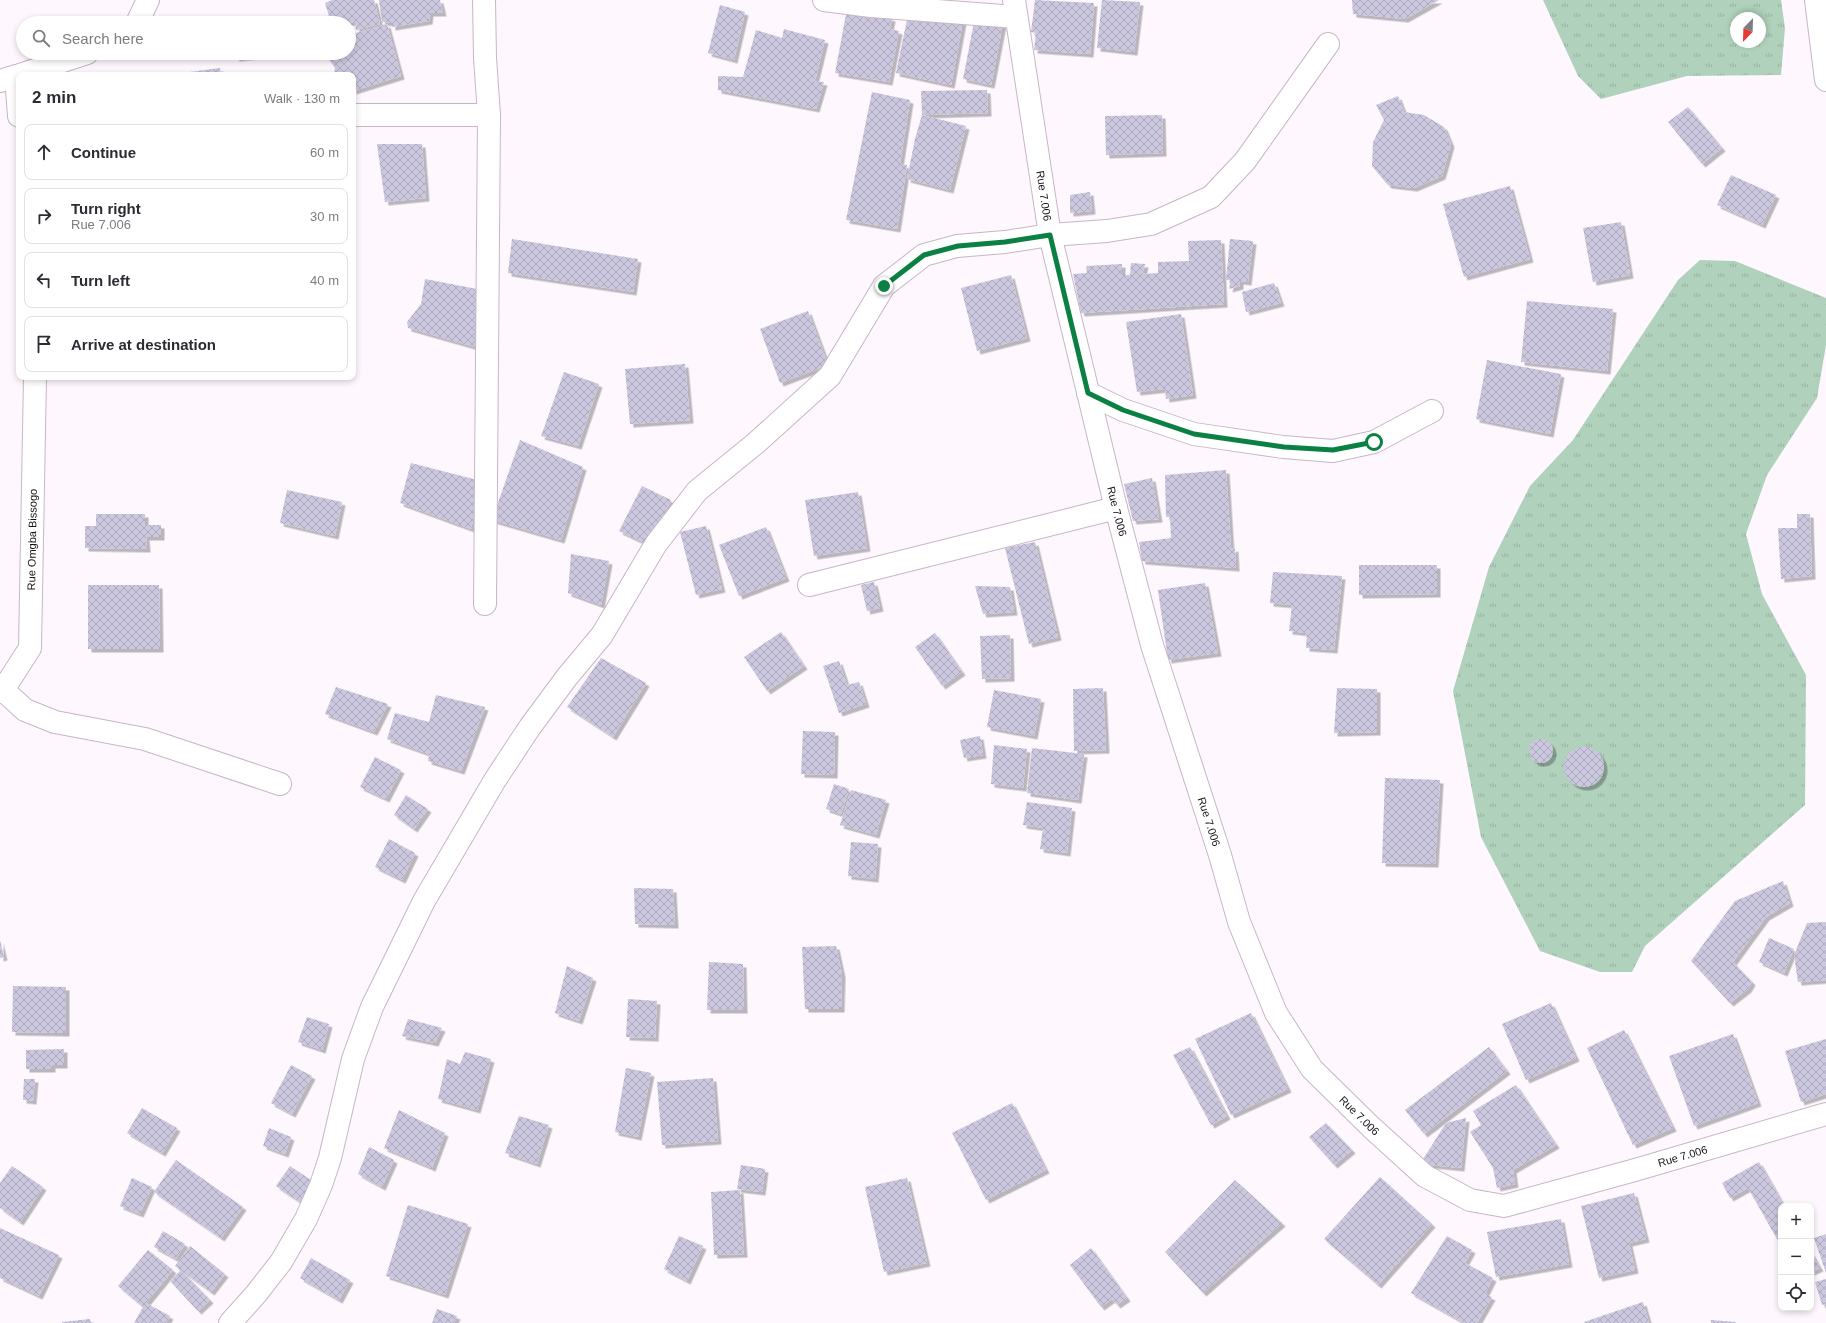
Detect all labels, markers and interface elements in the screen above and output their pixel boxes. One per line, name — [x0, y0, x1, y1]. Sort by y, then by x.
north arrow — [1730, 12, 1766, 48]
search box — [16, 16, 356, 60]
icon: search — [30, 27, 52, 49]
text: Search here — [62, 30, 144, 47]
text: 2 min — [32, 88, 76, 107]
text: Walk · 130 m — [264, 91, 340, 106]
icon: ahead — [33, 141, 55, 163]
text: Continue — [71, 144, 136, 161]
text: 60 m — [310, 145, 339, 160]
street label: Rue 7.006 — [1034, 170, 1054, 222]
text: Turn right — [71, 200, 141, 217]
icon: right — [33, 205, 55, 227]
text: 30 m — [310, 209, 339, 224]
text: Rue 7.006 — [71, 217, 131, 232]
icon: left — [33, 269, 55, 291]
text: Turn left — [71, 272, 130, 289]
text: 40 m — [310, 273, 339, 288]
route end — [875, 277, 893, 295]
icon: arrive — [33, 333, 55, 355]
text: Arrive at destination — [71, 336, 216, 353]
route start — [1365, 433, 1383, 451]
street label: Rue 7.006 — [1105, 485, 1129, 537]
street label: Rue Omgba Bissogo — [25, 489, 39, 590]
street label: Rue 7.006 — [1196, 796, 1223, 848]
street label: Rue 7.006 — [1337, 1094, 1382, 1138]
street label: Rue 7.006 — [1656, 1143, 1709, 1169]
map controls — [1778, 1203, 1814, 1311]
button: + — [1778, 1203, 1814, 1239]
button: − — [1778, 1239, 1814, 1275]
button: locate — [1778, 1275, 1814, 1311]

